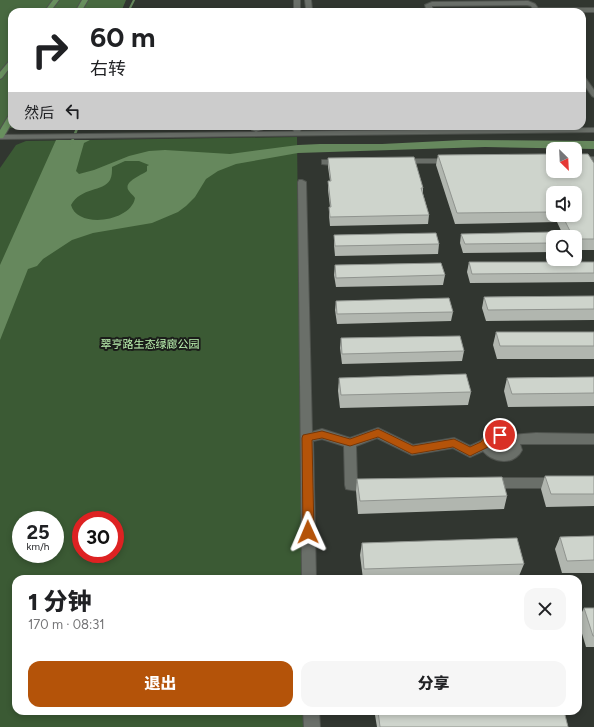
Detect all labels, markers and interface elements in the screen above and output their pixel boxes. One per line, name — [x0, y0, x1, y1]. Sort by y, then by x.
text: 60 m — [90, 20, 155, 54]
icon: right — [24, 24, 76, 76]
text: 右转 — [90, 58, 126, 80]
icon: left — [62, 100, 84, 122]
text: 然后 — [24, 104, 54, 122]
north arrow — [546, 142, 582, 178]
map controls — [546, 142, 582, 266]
button: sound — [546, 186, 582, 222]
button: search — [546, 230, 582, 266]
park label: 翠亨路生态绿廊公园 — [101, 338, 200, 351]
pin — [483, 418, 517, 452]
icon: arrive — [489, 424, 511, 446]
speed limit sign: 30 — [72, 511, 124, 563]
position arrow — [287, 511, 329, 553]
text: 25 — [26, 520, 50, 544]
text: km/h — [27, 540, 49, 553]
text: 1 分钟 — [28, 587, 92, 616]
button: close — [524, 588, 566, 630]
text: 170 m · 08:31 — [28, 617, 105, 632]
button: 退出 — [28, 661, 293, 707]
button: 分享 — [301, 661, 566, 707]

